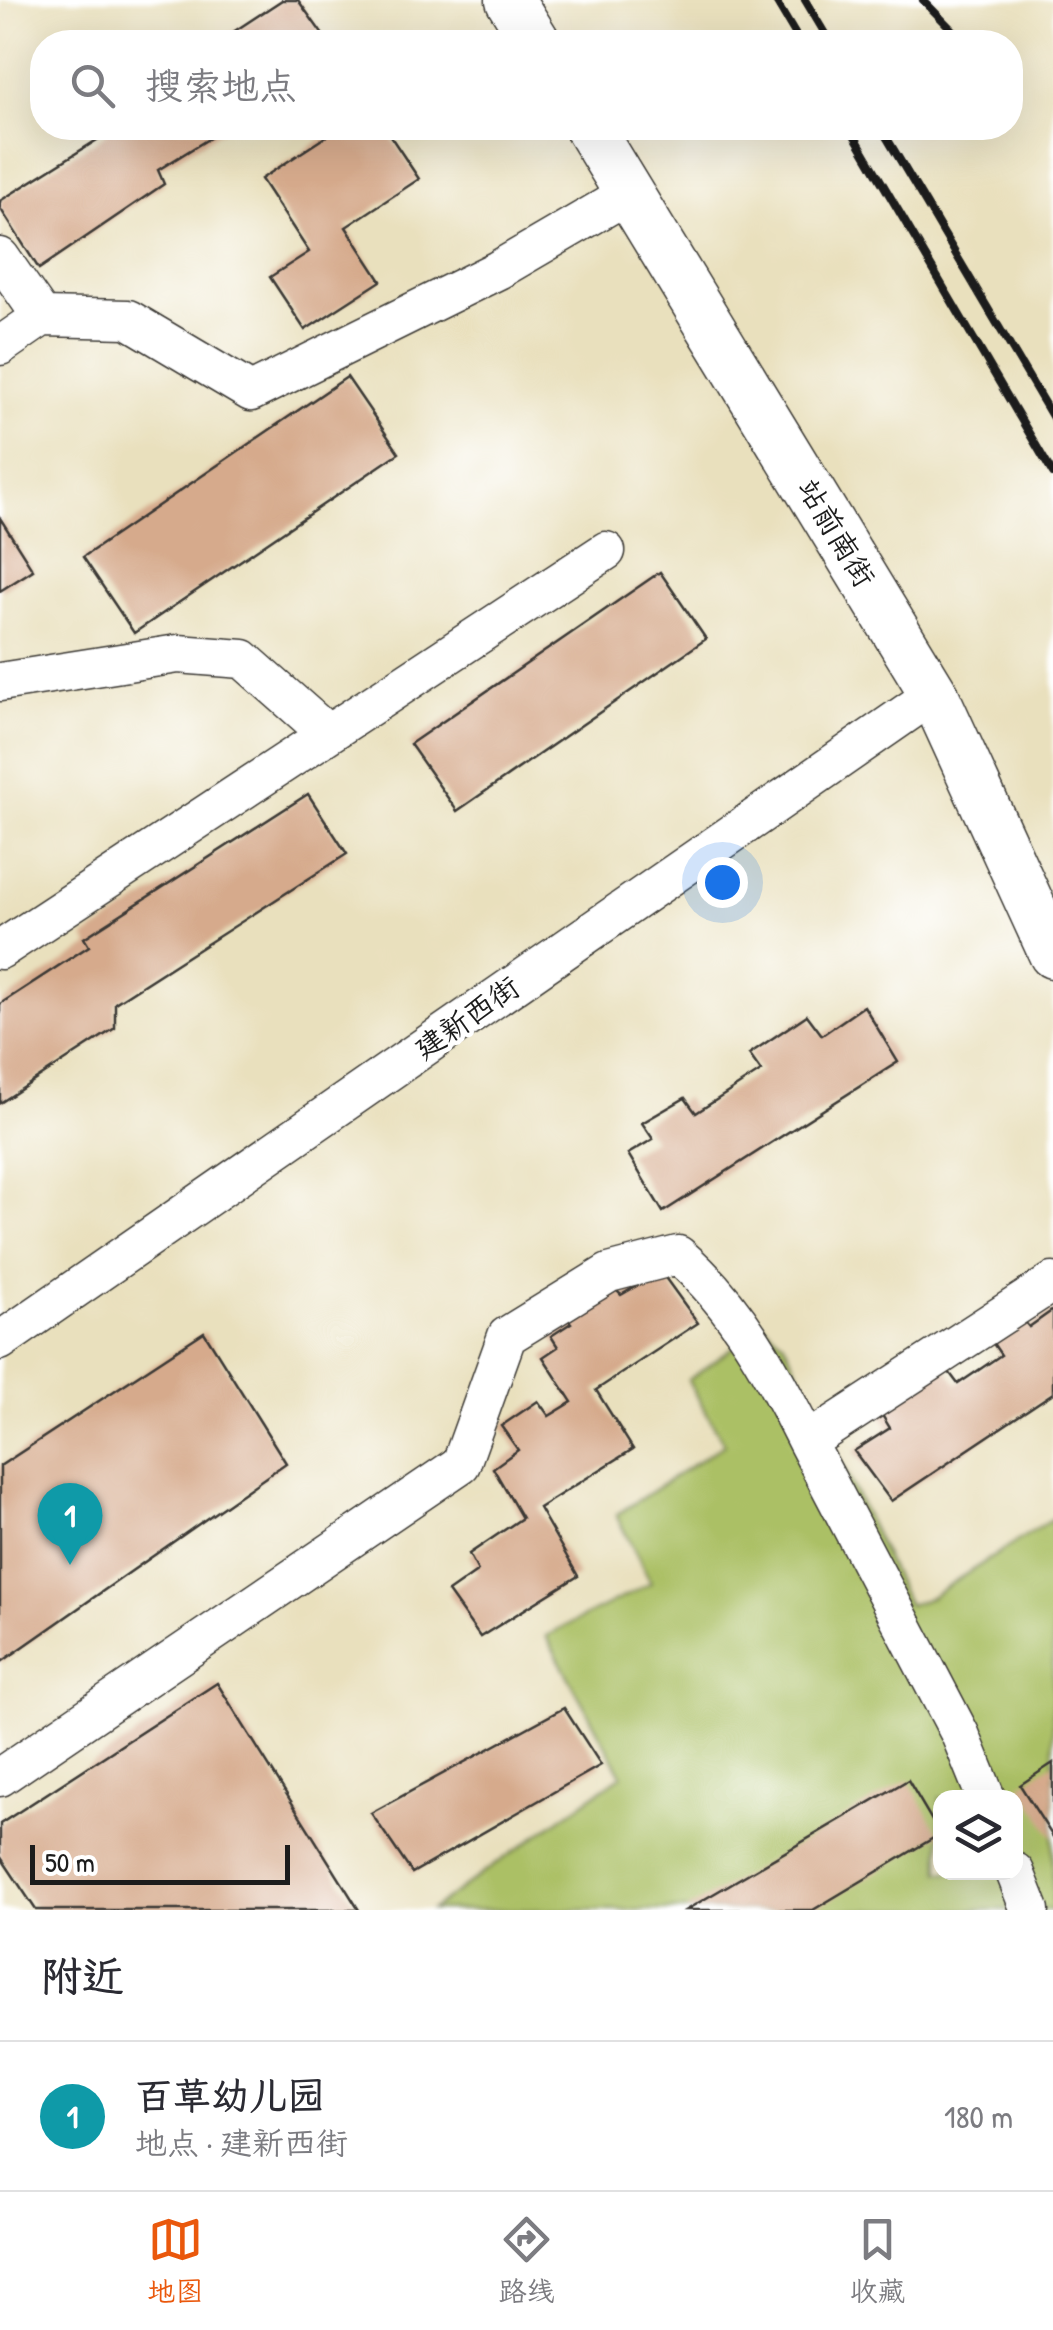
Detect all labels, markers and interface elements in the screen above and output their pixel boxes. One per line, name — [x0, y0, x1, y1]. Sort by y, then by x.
search box — [30, 30, 1023, 140]
icon: search — [65, 58, 120, 113]
text: 搜索地点 — [145, 59, 297, 111]
street label: 站前南街 — [789, 471, 885, 594]
your location — [697, 857, 748, 908]
street label: 建新西街 — [406, 966, 527, 1068]
pin: 1 — [38, 1482, 102, 1565]
map controls — [933, 1790, 1023, 1880]
button: layers — [933, 1790, 1023, 1880]
scale bar — [30, 1840, 290, 1884]
text: 50 m — [45, 1843, 95, 1881]
text: 附近 — [40, 1947, 124, 2004]
text: 百草幼儿园 — [135, 2069, 325, 2121]
text: 1 — [67, 2095, 78, 2138]
text: 180 m — [944, 2095, 1013, 2138]
text: 地点 · 建新西街 — [135, 2121, 348, 2164]
tab: 地图 — [147, 2212, 204, 2310]
tab: 路线 — [498, 2212, 555, 2310]
tab: 收藏 — [849, 2212, 906, 2310]

